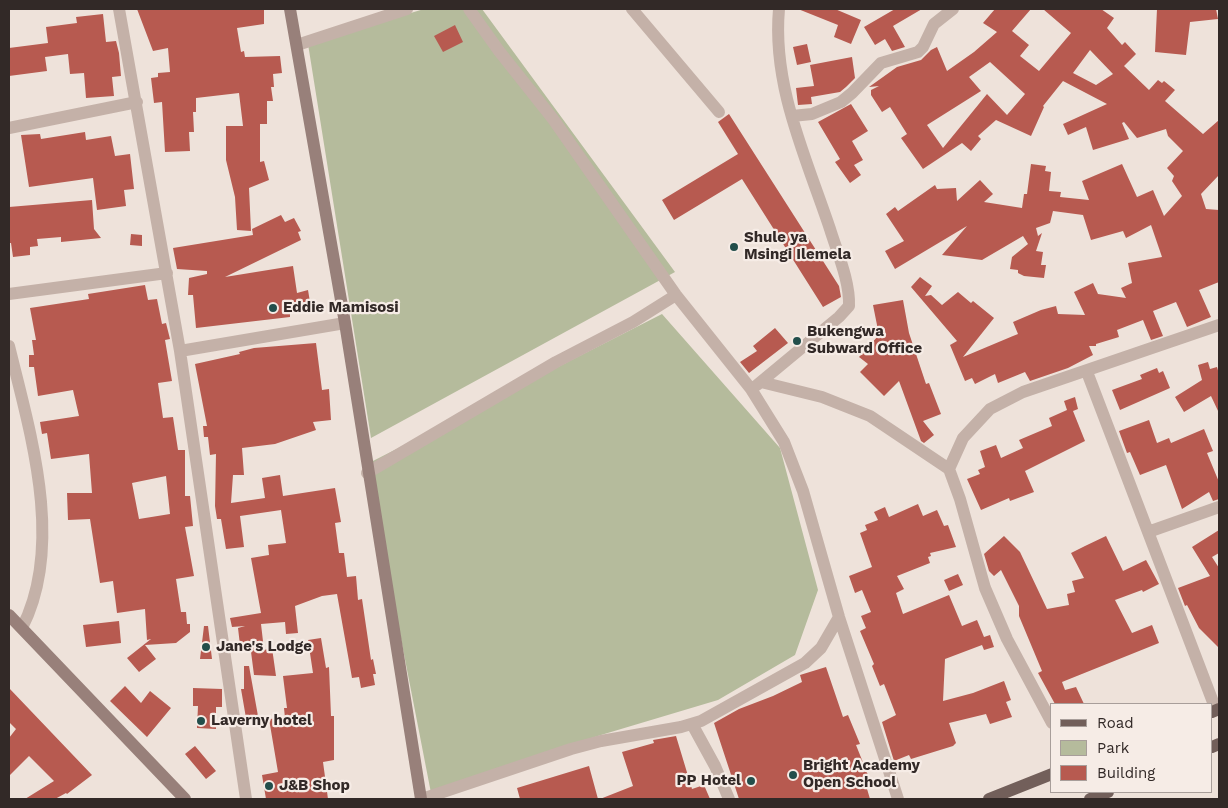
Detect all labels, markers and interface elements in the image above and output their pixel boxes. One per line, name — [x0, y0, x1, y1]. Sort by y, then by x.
place label: Shule ya Msingi Ilemela — [744, 229, 851, 264]
marker: Shule ya Msingi Ilemela — [728, 241, 740, 253]
place label: Eddie Mamisosi — [283, 299, 399, 317]
marker: Eddie Mamisosi — [267, 302, 279, 314]
place label: Bukengwa Subward Office — [807, 323, 922, 358]
marker: Bukengwa Subward Office — [791, 335, 803, 347]
place label: Jane's Lodge — [216, 638, 312, 656]
marker: Jane's Lodge — [200, 641, 212, 653]
legend — [1050, 703, 1213, 793]
place label: Laverny hotel — [211, 712, 312, 730]
text: Road — [1097, 714, 1134, 732]
marker: Laverny hotel — [195, 715, 207, 727]
text: Park — [1097, 739, 1129, 757]
place label: Bright Academy Open School — [803, 757, 920, 792]
text: Building — [1097, 764, 1155, 782]
marker: Bright Academy Open School — [787, 769, 799, 781]
place label: PP Hotel — [677, 772, 741, 790]
marker: PP Hotel — [745, 775, 757, 787]
place label: J&B Shop — [279, 777, 350, 795]
marker: J&B Shop — [263, 780, 275, 792]

